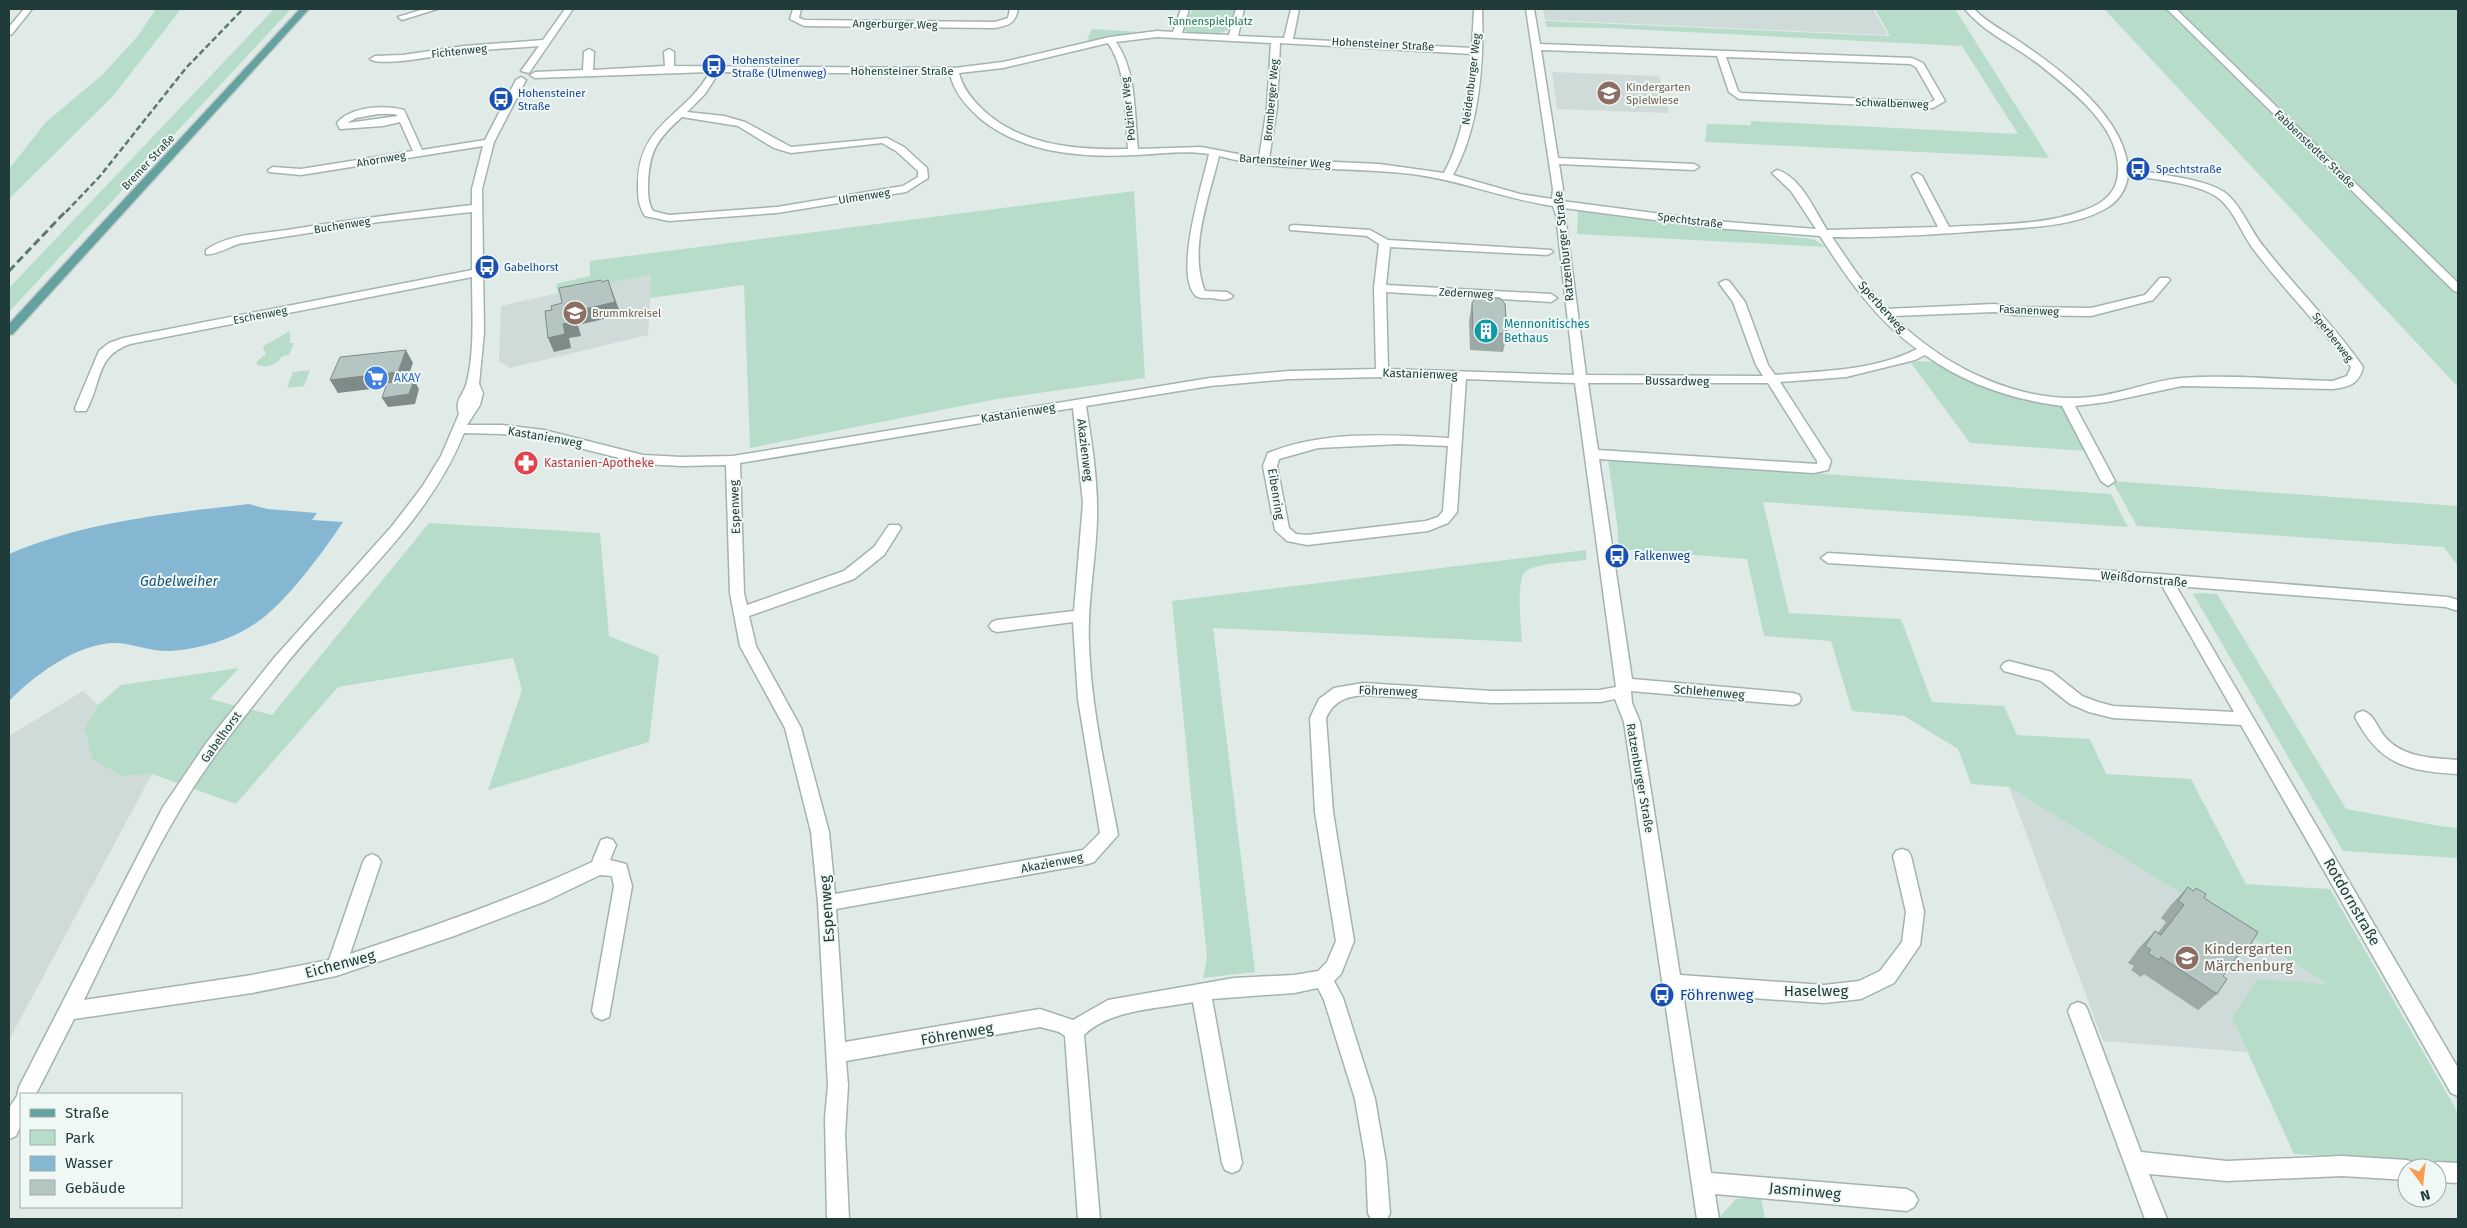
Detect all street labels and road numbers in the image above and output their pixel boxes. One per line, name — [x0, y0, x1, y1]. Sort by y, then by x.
street label: Angerburger Weg — [852, 17, 938, 32]
street label: Neidenburger Weg — [1459, 32, 1484, 126]
street label: Hohensteiner Straße — [1331, 35, 1435, 54]
street label: Fichtenweg — [431, 42, 488, 61]
street label: Bromberger Weg — [1261, 58, 1282, 142]
street label: Hohensteiner Straße — [851, 65, 953, 78]
street label: Polziner Weg — [1119, 76, 1138, 141]
street label: Schwalbenweg — [1855, 96, 1929, 111]
street label: Fabbenstedter Straße — [2272, 108, 2358, 191]
street label: Bremer Straße — [119, 132, 178, 193]
street label: Ahornweg — [356, 149, 407, 170]
street label: Bartensteiner Weg — [1239, 152, 1331, 171]
street label: Ulmenweg — [837, 186, 891, 207]
street label: Ratzenburger Straße — [1551, 190, 1577, 302]
street label: Spechtstraße — [1657, 210, 1723, 231]
street label: Buchenweg — [313, 215, 371, 236]
street label: Sperberweg — [1855, 278, 1909, 336]
street label: Zedernweg — [1438, 286, 1494, 301]
street label: Fasanenweg — [1999, 302, 2060, 319]
street label: Eschenweg — [232, 304, 288, 327]
street label: Sperberweg — [2309, 310, 2356, 365]
street label: Kastanienweg — [1382, 366, 1459, 382]
street label: Bussardweg — [1645, 373, 1710, 389]
street label: Kastanienweg — [980, 400, 1057, 426]
street label: Akazienweg — [1074, 418, 1096, 483]
street label: Kastanienweg — [507, 424, 584, 451]
street label: Eibenring — [1265, 467, 1287, 521]
street label: Espenweg — [727, 479, 743, 534]
street label: Weißdornstraße — [2100, 568, 2188, 590]
street label: Schlehenweg — [1673, 682, 1746, 702]
street label: Föhrenweg — [1358, 683, 1418, 699]
street label: Gabelhorst — [198, 708, 245, 765]
street label: Ratzenburger Straße — [1623, 722, 1657, 834]
street label: Akazienweg — [1020, 850, 1085, 876]
street label: Rotdornstraße — [2320, 855, 2384, 949]
street label: Espenweg — [816, 874, 838, 943]
street label: Eichenweg — [303, 946, 377, 982]
street label: Haselweg — [1784, 982, 1848, 1000]
street label: Föhrenweg — [919, 1019, 995, 1049]
street label: Jasminweg — [1768, 1179, 1842, 1203]

